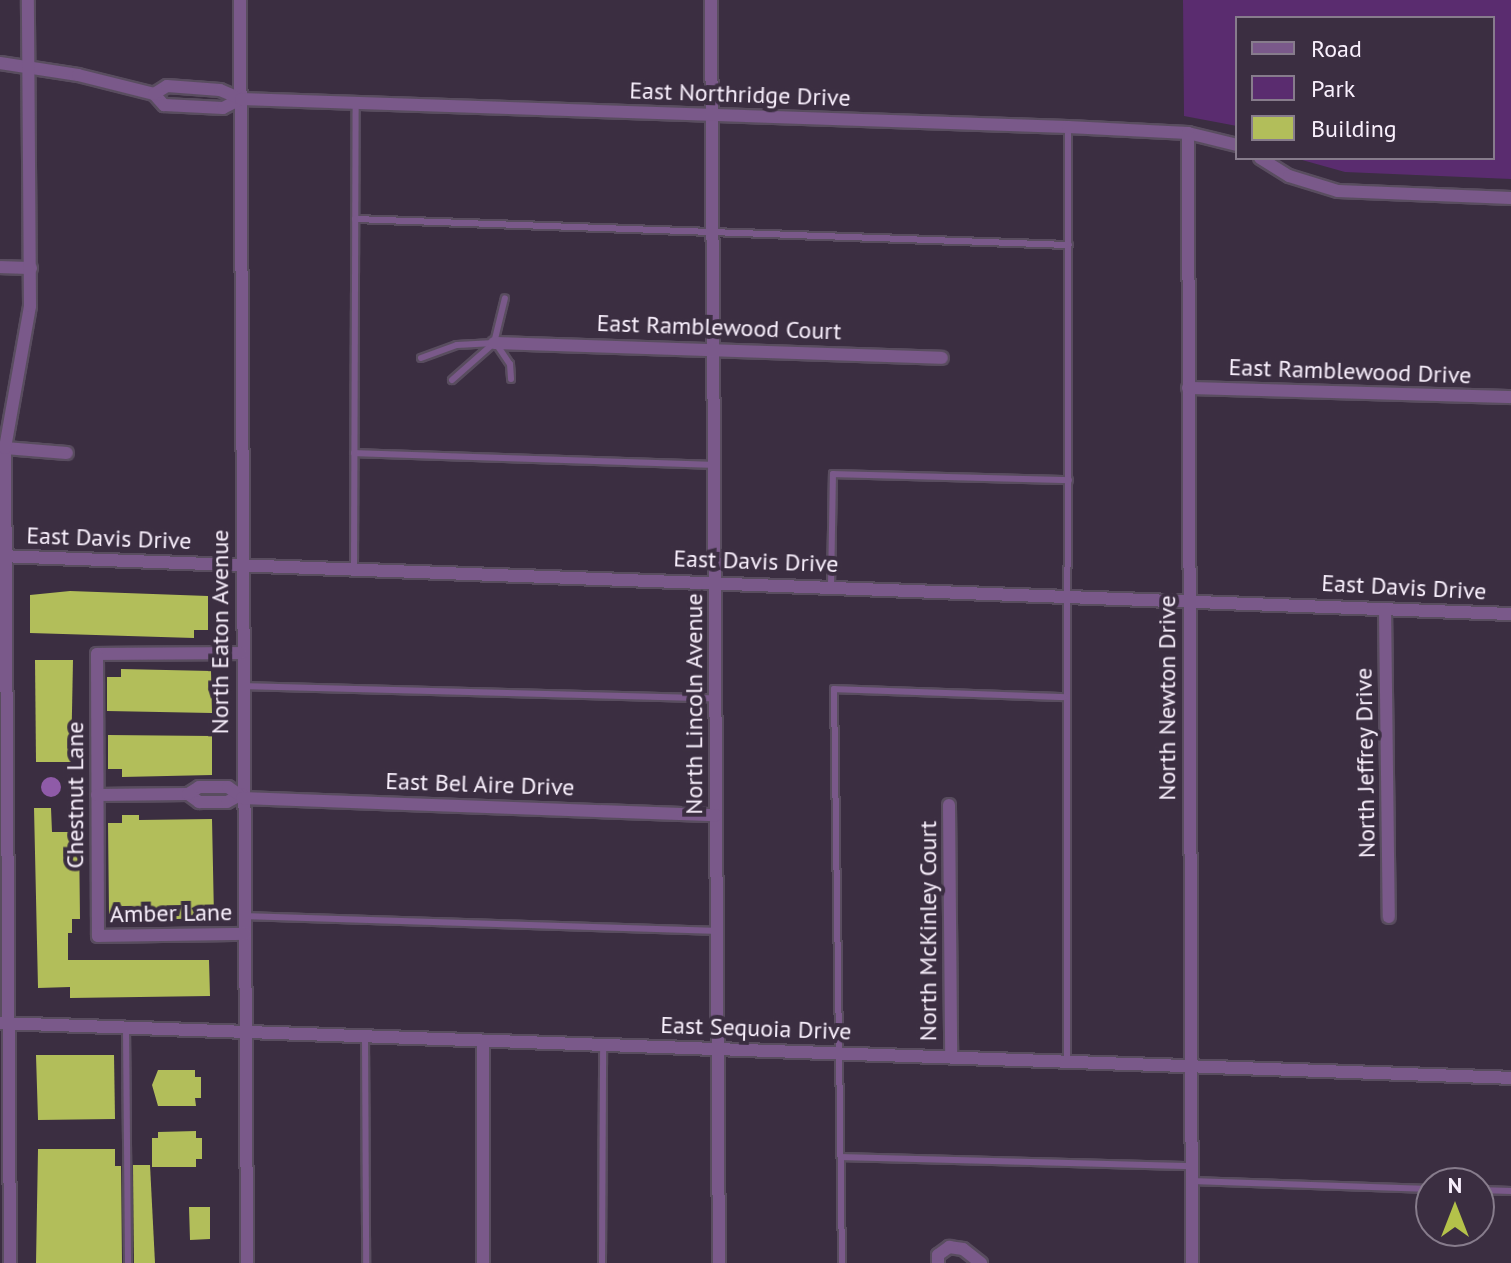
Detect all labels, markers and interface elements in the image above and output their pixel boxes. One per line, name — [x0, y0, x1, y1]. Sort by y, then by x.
legend — [1235, 16, 1495, 160]
text: Road — [1311, 33, 1362, 64]
text: Park — [1311, 73, 1355, 104]
street label: East Northridge Drive — [629, 76, 851, 112]
text: Building — [1311, 113, 1397, 144]
street label: East Ramblewood Court — [596, 308, 842, 346]
street label: East Ramblewood Drive — [1228, 352, 1472, 390]
street label: East Davis Drive — [26, 521, 192, 555]
street label: North Eaton Avenue — [206, 529, 234, 735]
street label: East Davis Drive — [673, 544, 839, 578]
street label: East Davis Drive — [1321, 568, 1487, 606]
street label: North Lincoln Avenue — [680, 593, 708, 815]
street label: North Newton Drive — [1153, 595, 1181, 801]
street label: North Jeffrey Drive — [1349, 667, 1381, 859]
street label: Chestnut Lane — [61, 721, 89, 869]
street label: East Bel Aire Drive — [385, 766, 575, 802]
street label: North McKinley Court — [914, 820, 942, 1042]
street label: Amber Lane — [110, 898, 232, 928]
street label: East Sequoia Drive — [660, 1010, 852, 1046]
north arrow — [1415, 1167, 1495, 1247]
text: N — [1448, 1171, 1462, 1199]

